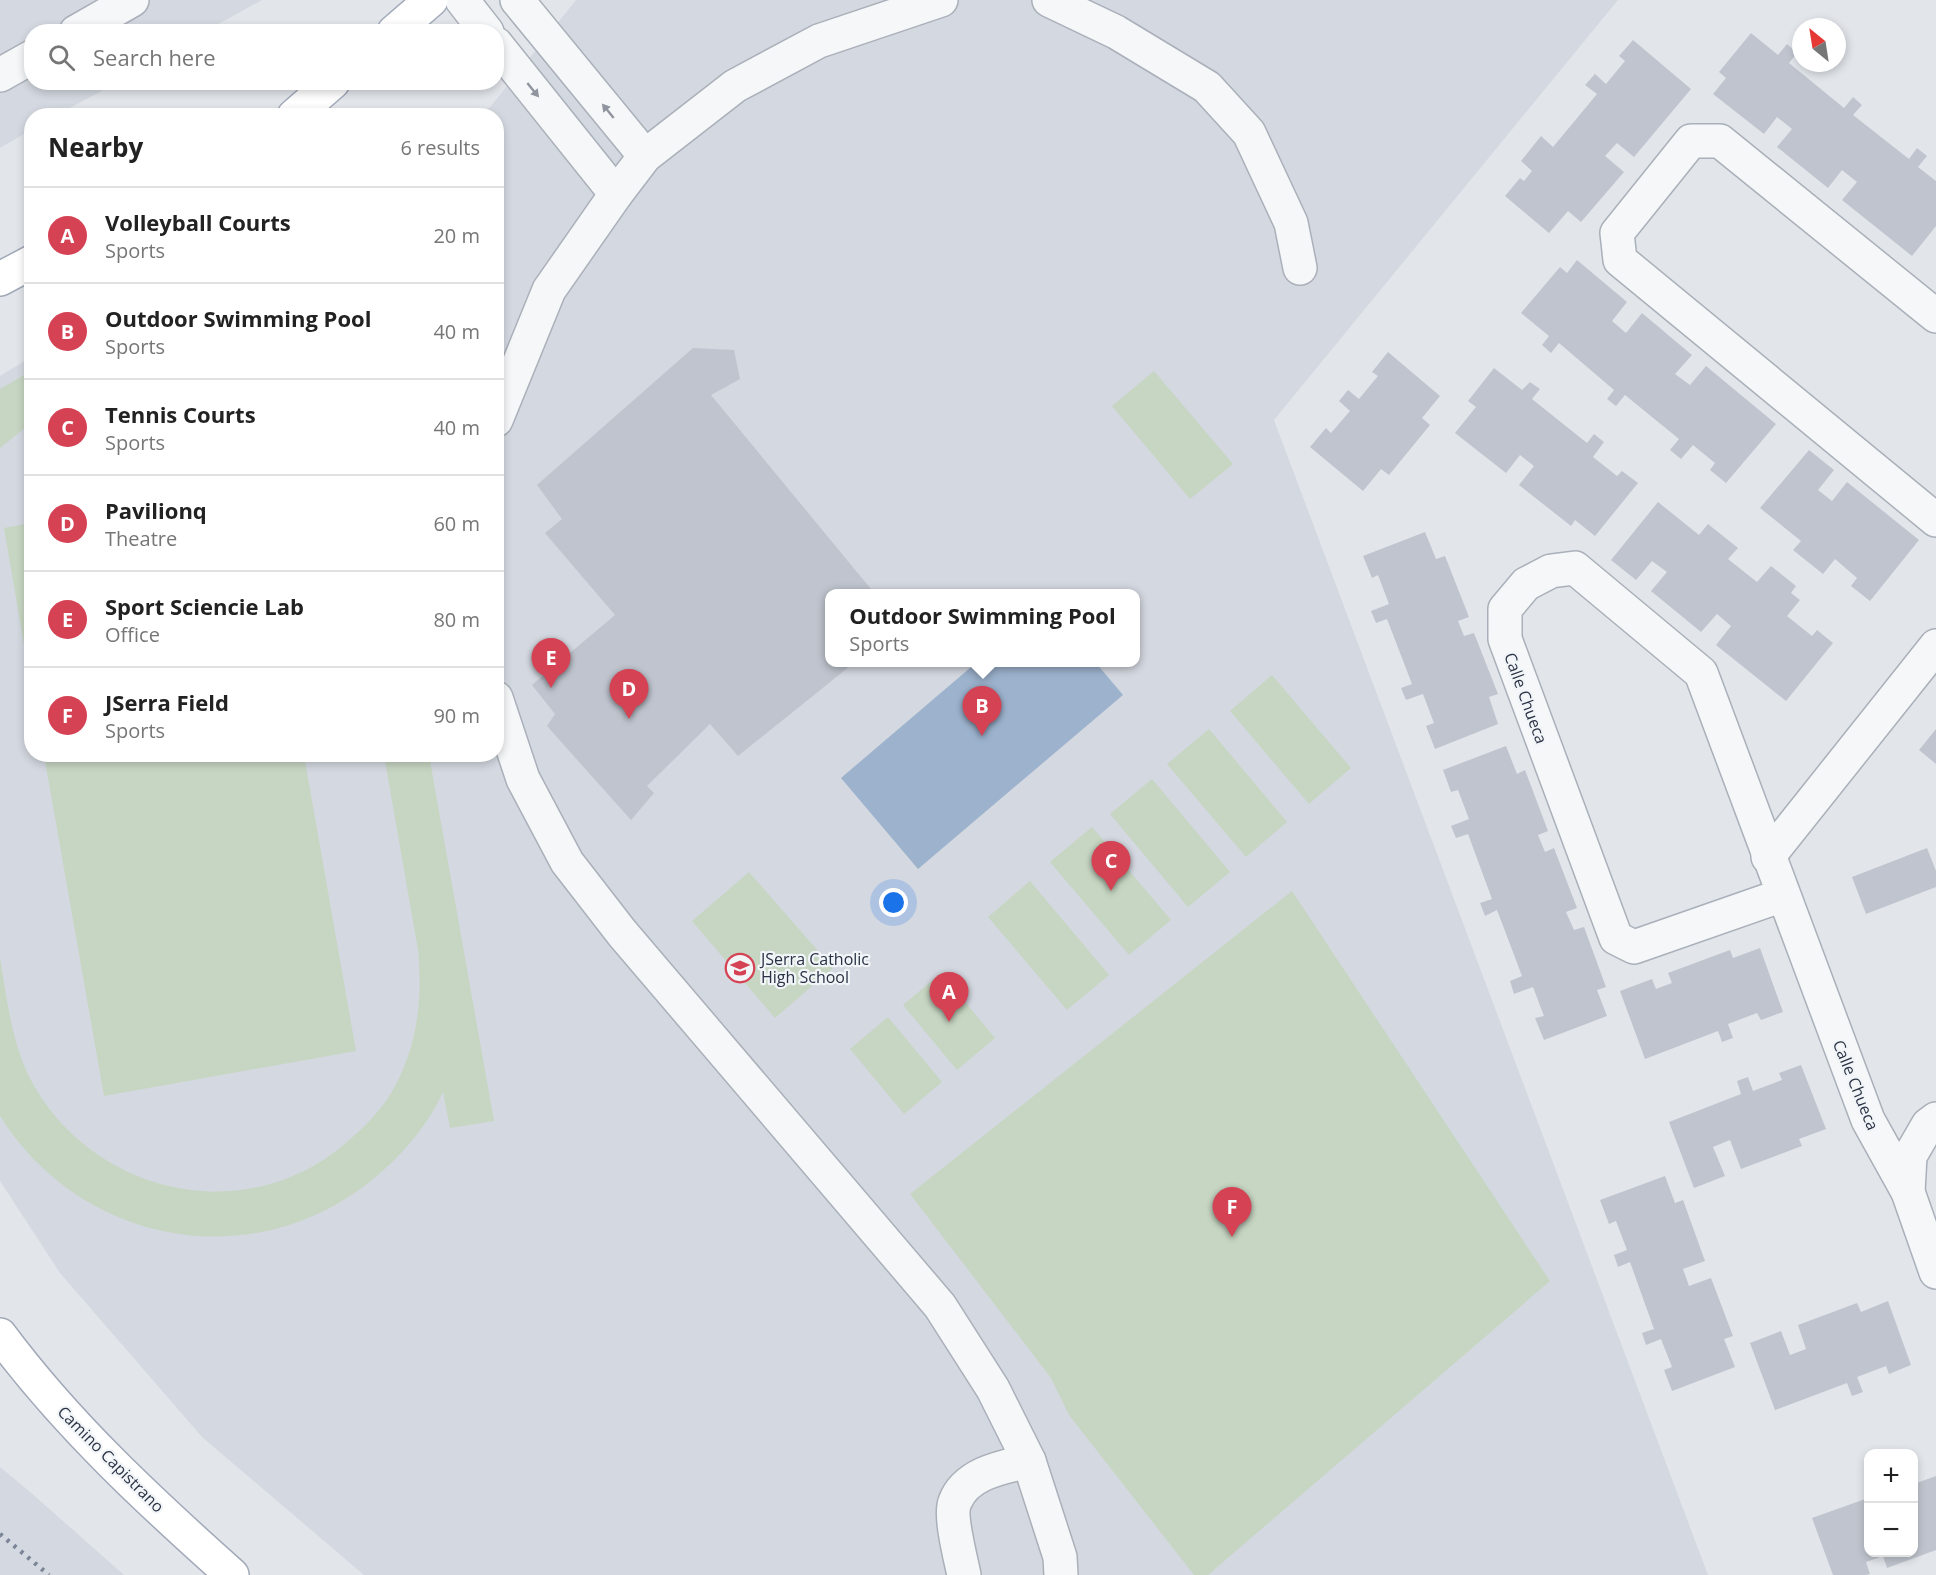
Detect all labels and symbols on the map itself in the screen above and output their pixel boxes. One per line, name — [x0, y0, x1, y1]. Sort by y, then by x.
north arrow — [1792, 18, 1846, 72]
one-way arrow — [526, 82, 539, 97]
one-way arrow — [602, 104, 615, 119]
pin: E — [532, 638, 570, 688]
street label: Calle Chueca — [1499, 649, 1553, 747]
pin: D — [610, 670, 648, 719]
pin: B — [962, 686, 1002, 736]
pin: C — [1092, 842, 1130, 891]
your location — [879, 888, 908, 917]
place label: JSerra Catholic High School — [759, 948, 869, 988]
school or university icon: JSerra Catholic High School — [724, 952, 756, 984]
pin: A — [930, 972, 968, 1022]
street label: Calle Chueca — [1828, 1037, 1884, 1133]
pin: F — [1212, 1188, 1252, 1237]
street label: Camino Capistrano — [53, 1401, 169, 1517]

